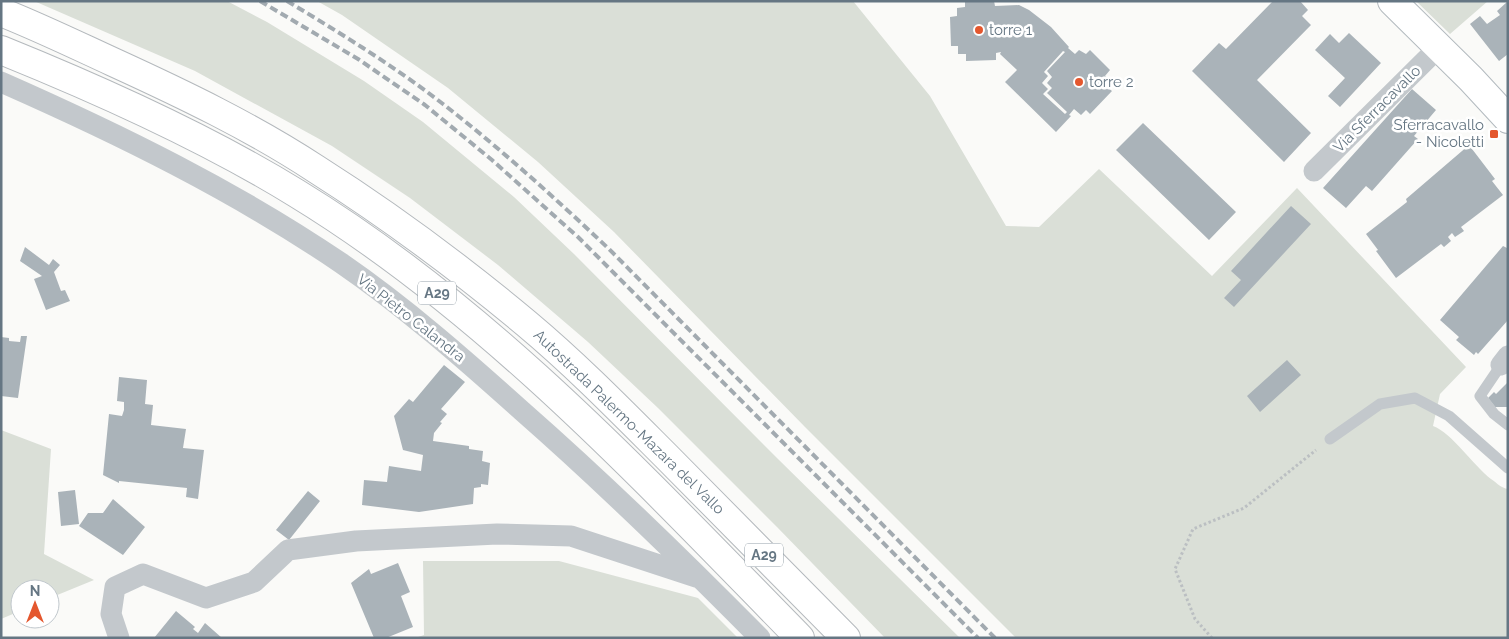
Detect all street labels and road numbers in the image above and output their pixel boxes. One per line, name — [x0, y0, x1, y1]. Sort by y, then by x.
street label: Via Sferracavallo — [1330, 62, 1424, 156]
street label: Via Pietro Calandra — [354, 270, 468, 366]
road number: A29 — [418, 282, 456, 304]
street label: Autostrada Palermo-Mazara del Vallo — [530, 326, 728, 518]
road number: A29 — [745, 544, 783, 566]

